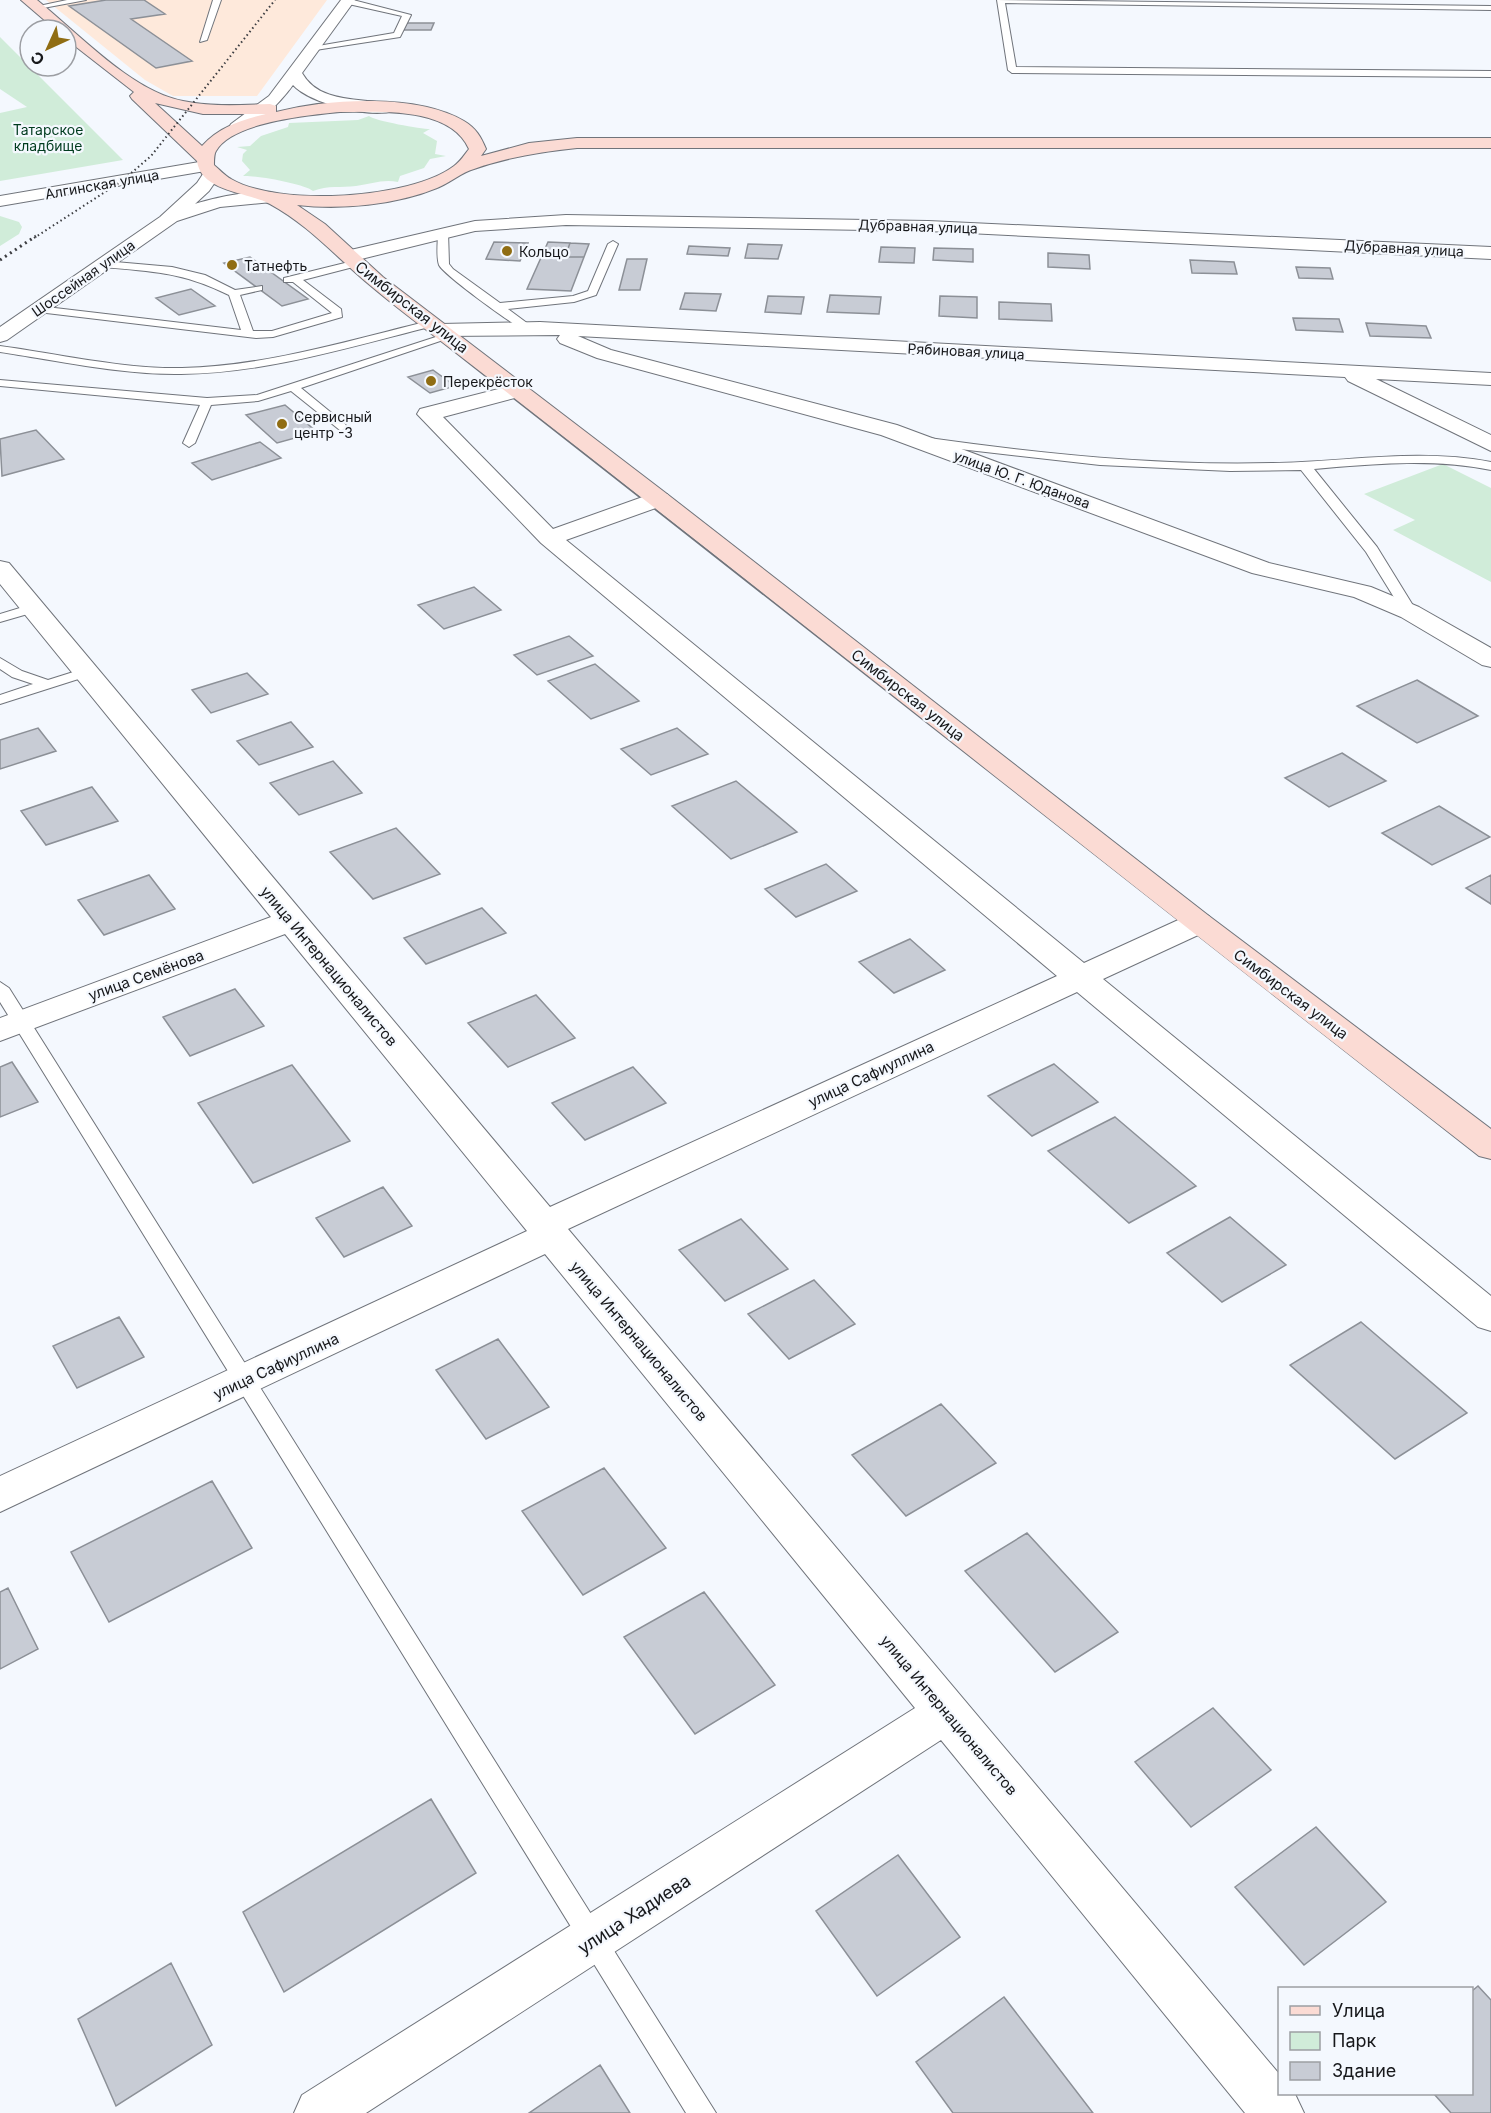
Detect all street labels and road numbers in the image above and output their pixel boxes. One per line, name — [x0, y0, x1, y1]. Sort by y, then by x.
street label: Алгинская улица — [44, 166, 160, 202]
street label: Дубравная улица — [858, 215, 978, 237]
street label: Шоссейная улица — [28, 236, 138, 320]
street label: Дубравная улица — [1344, 236, 1464, 260]
street label: Симбирская улица — [352, 257, 472, 357]
street label: Рябиновая улица — [907, 339, 1025, 363]
street label: улица Ю. Г. Юданова — [951, 446, 1093, 512]
street label: Симбирская улица — [848, 645, 968, 745]
street label: улица Интернационалистов — [256, 882, 402, 1050]
street label: улица Семёнова — [86, 945, 206, 1005]
street label: Симбирская улица — [1230, 945, 1352, 1043]
street label: улица Сафиуллина — [805, 1037, 937, 1111]
street label: улица Интернационалистов — [566, 1257, 712, 1425]
street label: улица Сафиуллина — [210, 1329, 342, 1403]
street label: улица Интернационалистов — [876, 1631, 1022, 1799]
street label: улица Хадиева — [574, 1870, 694, 1958]

